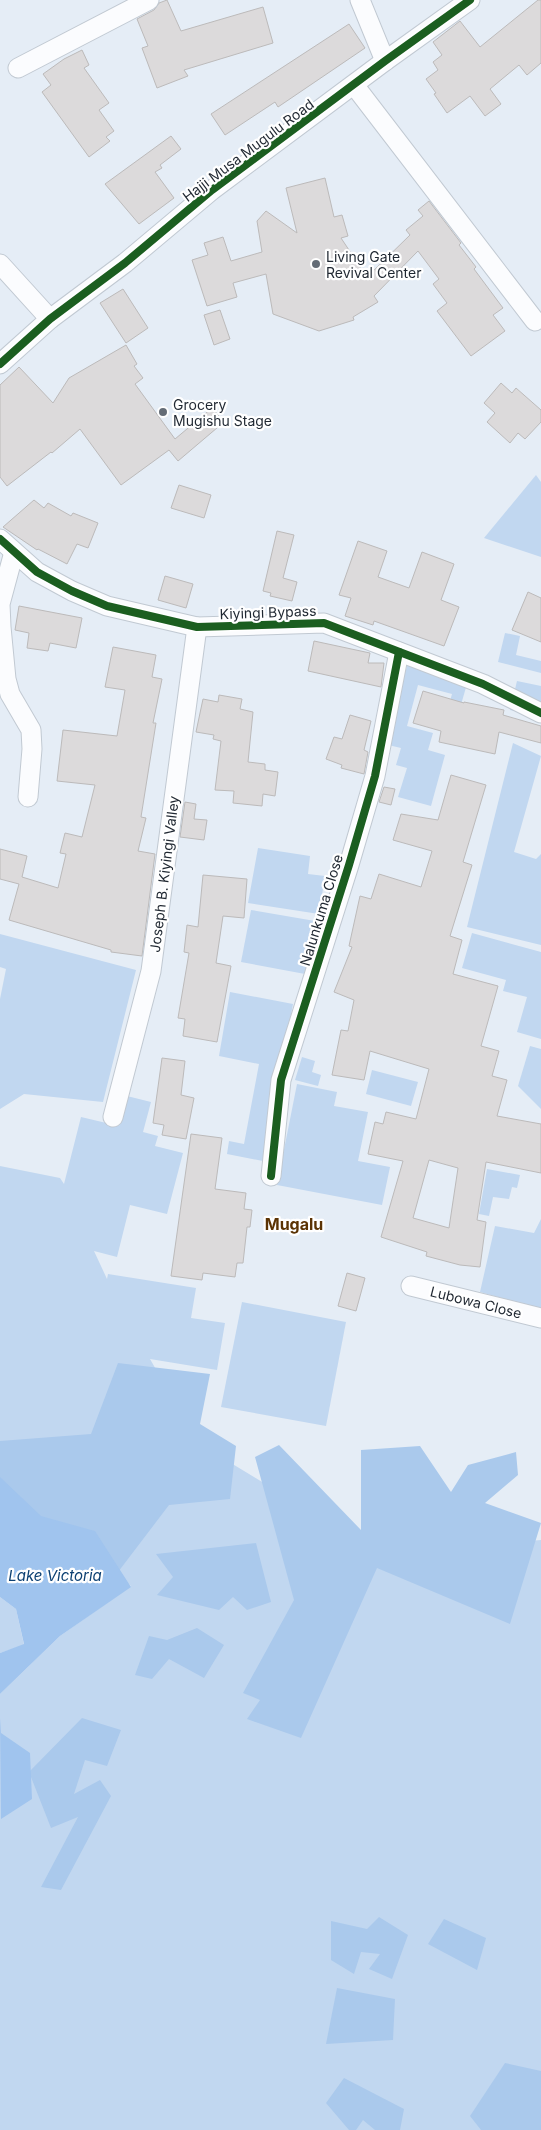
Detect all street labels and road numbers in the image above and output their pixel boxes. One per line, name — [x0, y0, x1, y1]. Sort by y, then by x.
street label: Hajji Musa Mugulu Road — [179, 95, 317, 205]
street label: Kiyingi Bypass — [219, 602, 317, 622]
street label: Joseph B. Kiyingi Valley — [146, 795, 182, 953]
street label: Nalunkuma Close — [296, 852, 346, 968]
street label: Lubowa Close — [428, 1282, 524, 1322]

